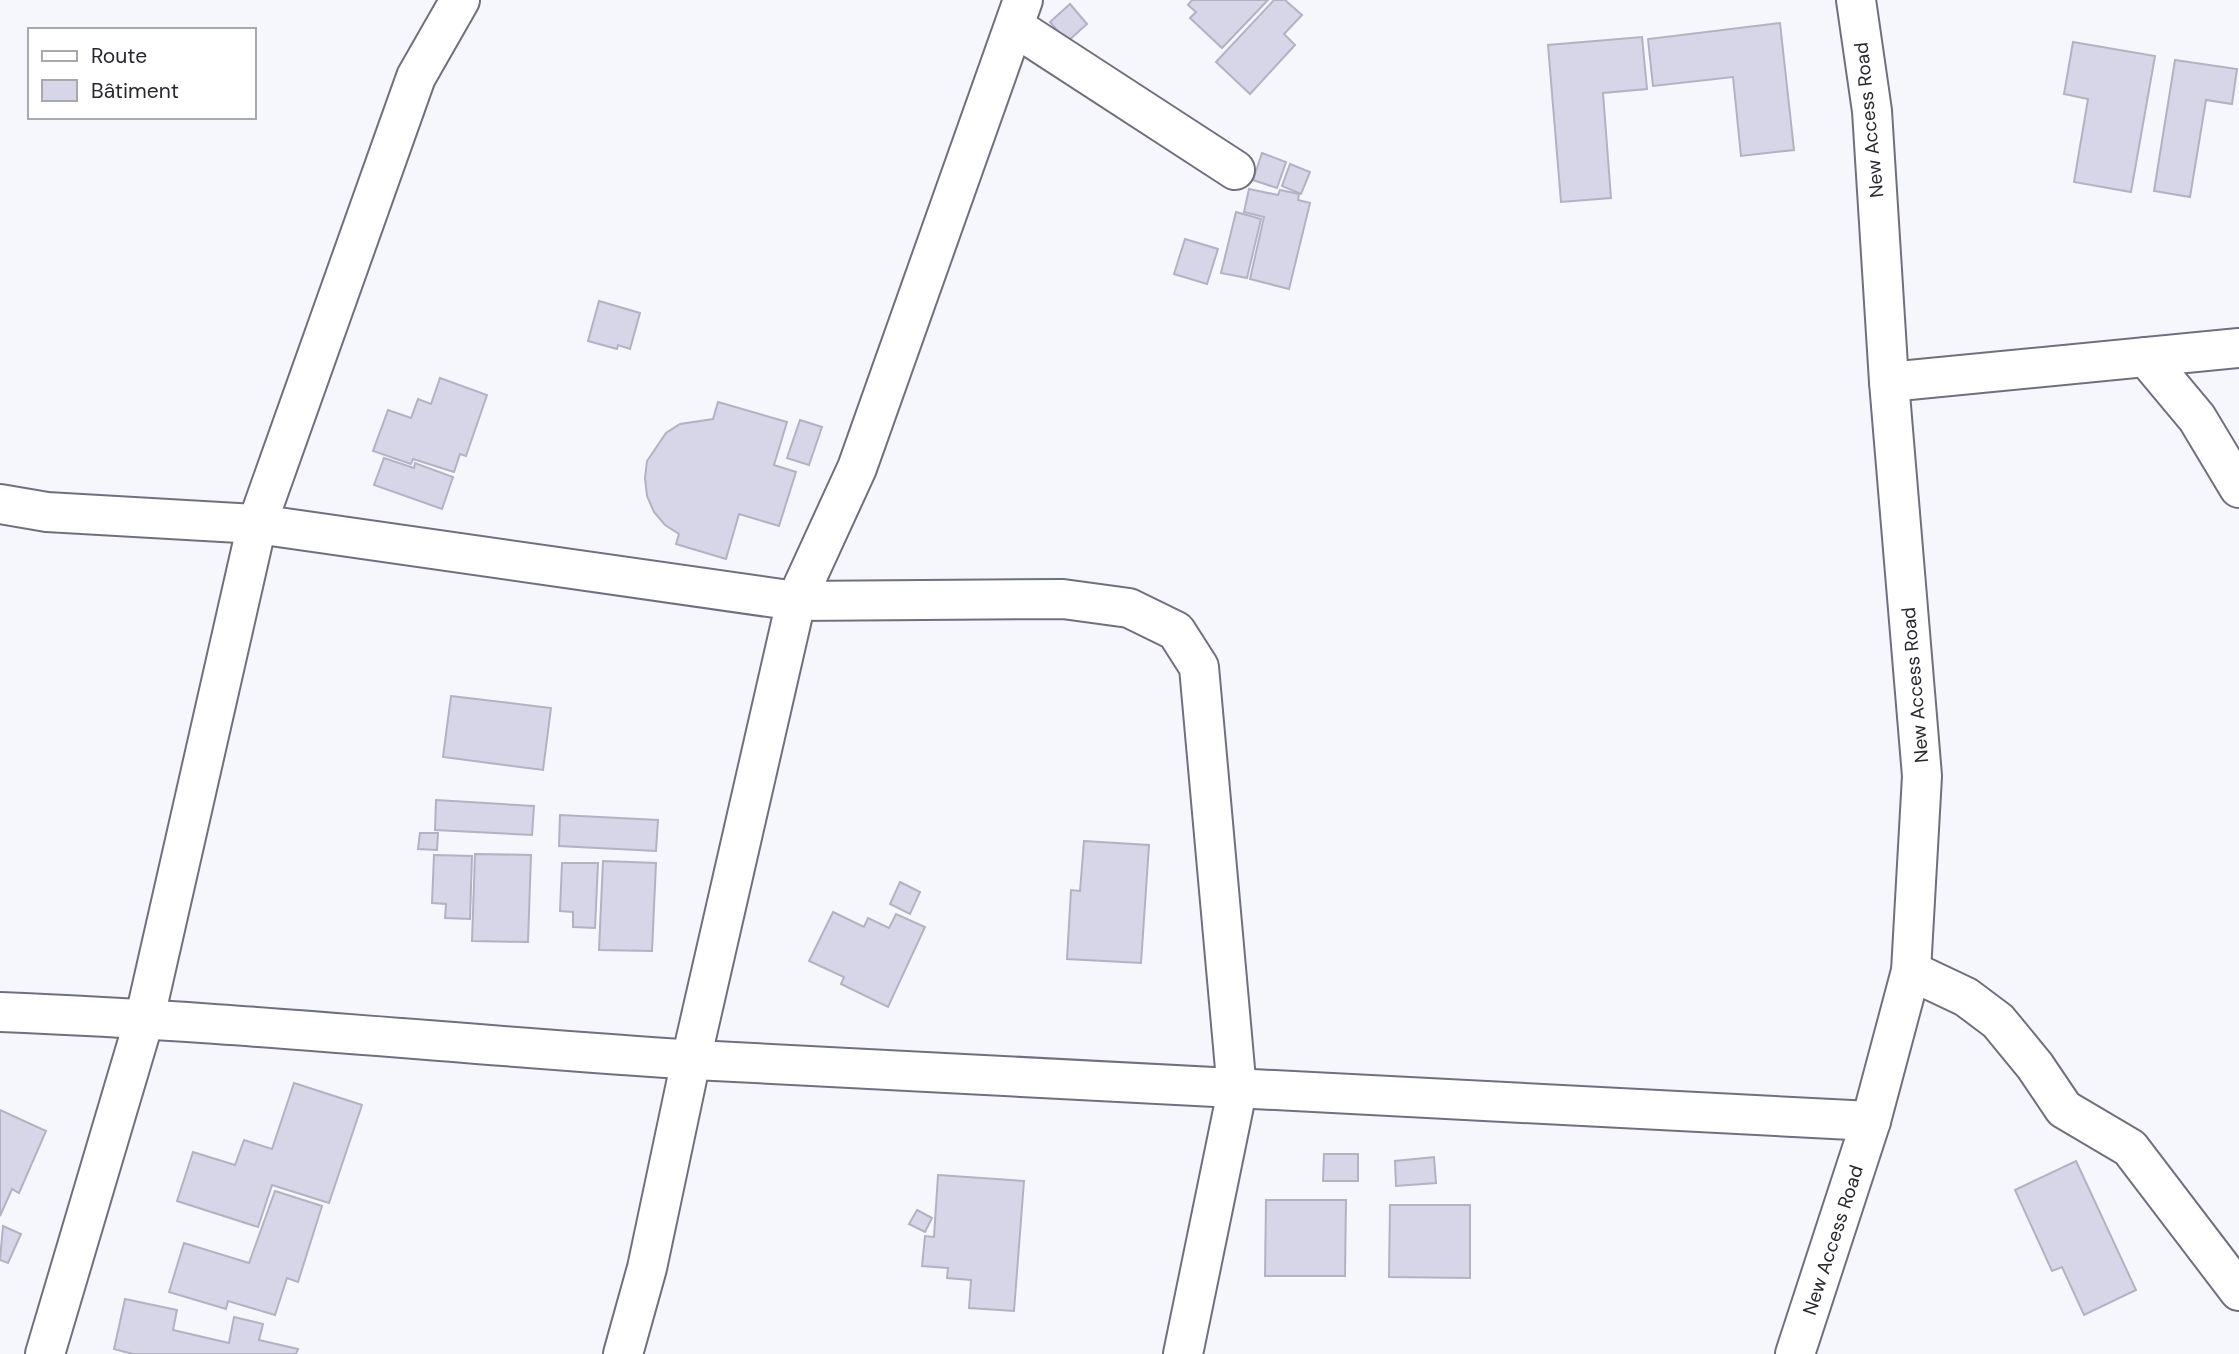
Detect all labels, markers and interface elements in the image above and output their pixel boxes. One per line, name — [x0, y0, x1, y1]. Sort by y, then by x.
legend — [28, 28, 256, 119]
street label: New Access Road — [1848, 41, 1890, 199]
text: Route — [91, 42, 147, 70]
text: Bâtiment — [91, 77, 179, 105]
street label: New Access Road — [1896, 606, 1934, 764]
street label: New Access Road — [1797, 1162, 1869, 1318]

